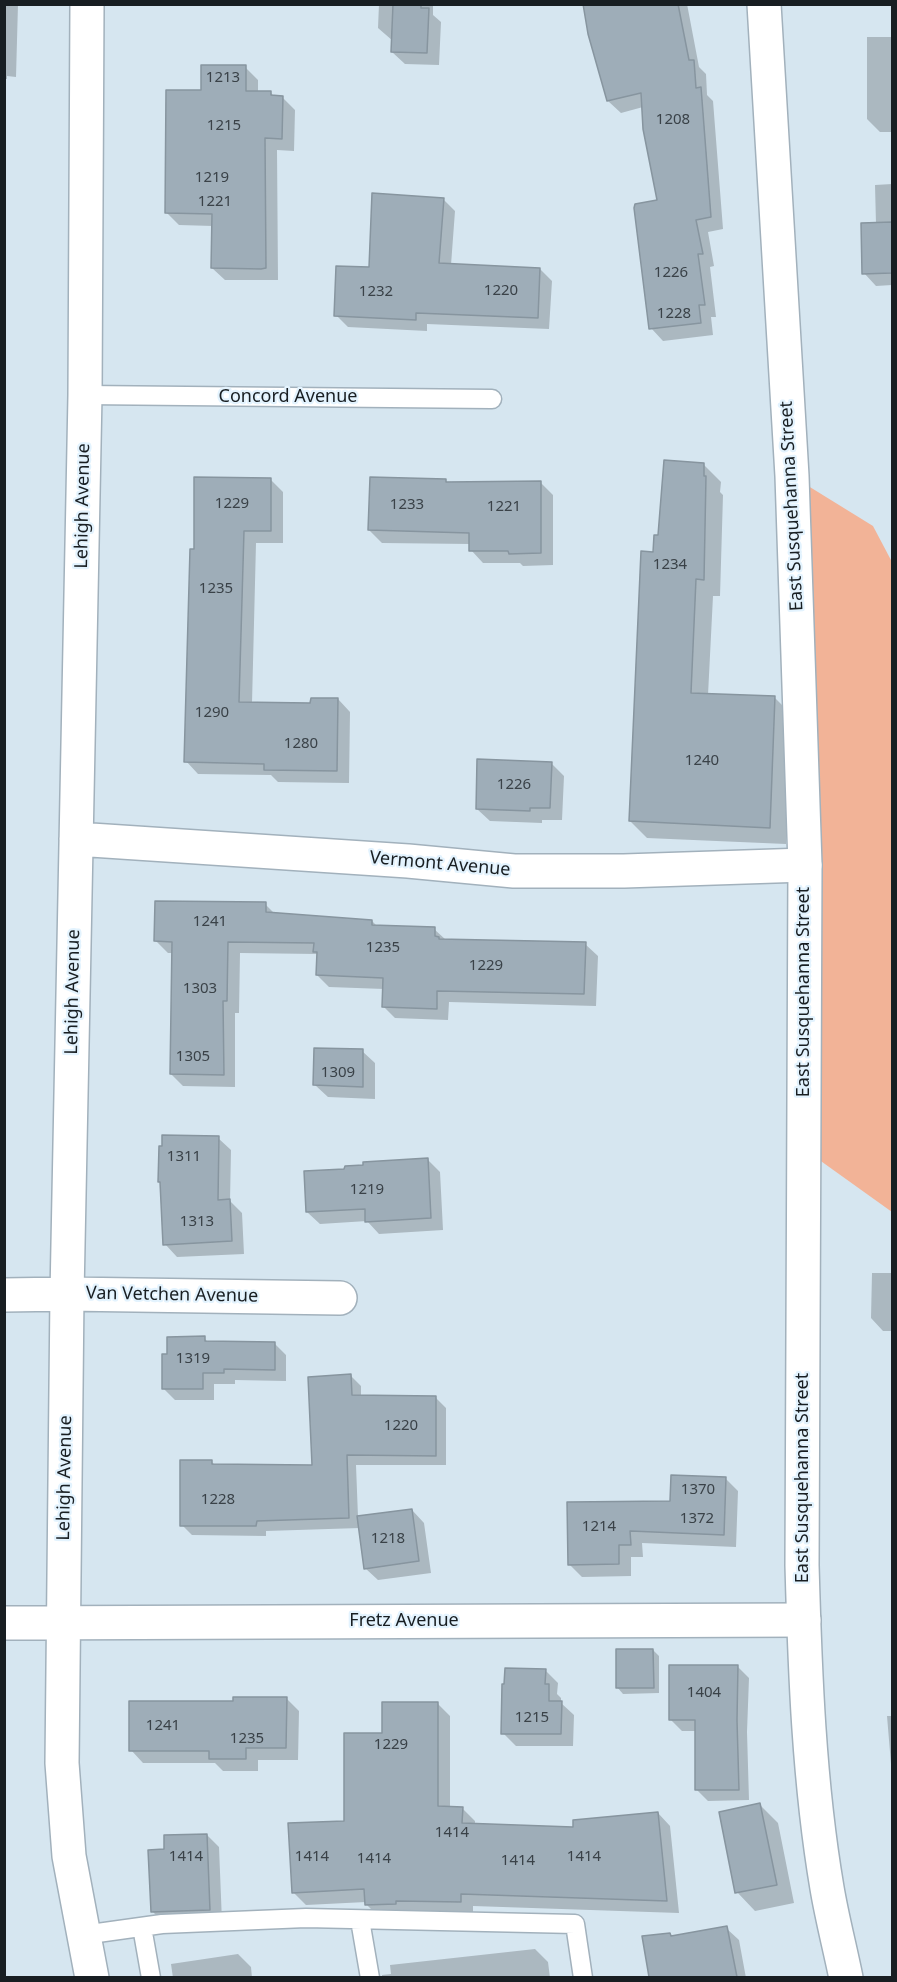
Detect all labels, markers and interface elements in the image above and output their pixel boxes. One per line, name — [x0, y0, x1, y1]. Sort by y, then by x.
house number: 1213 — [206, 69, 240, 87]
house number: 1208 — [656, 111, 690, 129]
house number: 1215 — [207, 117, 241, 135]
house number: 1219 — [195, 169, 229, 187]
house number: 1221 — [198, 193, 232, 211]
house number: 1226 — [654, 264, 688, 282]
house number: 1220 — [484, 282, 518, 300]
house number: 1232 — [359, 283, 393, 301]
house number: 1228 — [657, 305, 691, 323]
street label: Concord Avenue — [219, 386, 357, 408]
street label: East Susquehanna Street — [776, 400, 808, 612]
street label: Lehigh Avenue — [71, 443, 95, 569]
house number: 1229 — [215, 495, 249, 513]
house number: 1233 — [390, 496, 424, 514]
house number: 1221 — [487, 498, 521, 516]
house number: 1234 — [653, 556, 687, 574]
house number: 1235 — [199, 580, 233, 598]
house number: 1290 — [195, 704, 229, 722]
house number: 1280 — [284, 735, 318, 753]
house number: 1240 — [685, 752, 719, 770]
house number: 1226 — [497, 776, 531, 794]
street label: Vermont Avenue — [369, 847, 511, 881]
street label: East Susquehanna Street — [793, 887, 815, 1097]
house number: 1241 — [193, 913, 227, 931]
street label: Lehigh Avenue — [61, 929, 85, 1055]
house number: 1235 — [366, 939, 400, 957]
house number: 1229 — [469, 957, 503, 975]
house number: 1303 — [183, 980, 217, 998]
house number: 1305 — [176, 1048, 210, 1066]
house number: 1309 — [321, 1064, 355, 1082]
house number: 1311 — [167, 1148, 201, 1166]
house number: 1219 — [350, 1181, 384, 1199]
house number: 1313 — [180, 1213, 214, 1231]
street label: Van Vetchen Avenue — [86, 1283, 258, 1307]
house number: 1319 — [176, 1350, 210, 1368]
street label: East Susquehanna Street — [792, 1373, 814, 1583]
street label: Lehigh Avenue — [53, 1415, 77, 1541]
house number: 1220 — [384, 1417, 418, 1435]
house number: 1370 — [681, 1481, 715, 1499]
house number: 1228 — [201, 1491, 235, 1509]
house number: 1372 — [680, 1510, 714, 1528]
house number: 1214 — [582, 1518, 616, 1536]
house number: 1218 — [371, 1530, 405, 1548]
street label: Fretz Avenue — [349, 1610, 459, 1632]
house number: 1404 — [687, 1684, 721, 1702]
house number: 1215 — [515, 1709, 549, 1727]
house number: 1241 — [146, 1717, 180, 1735]
house number: 1235 — [230, 1730, 264, 1748]
house number: 1229 — [374, 1736, 408, 1754]
house number: 1414 — [435, 1824, 469, 1842]
house number: 1414 — [169, 1848, 203, 1866]
house number: 1414 — [295, 1848, 329, 1866]
house number: 1414 — [567, 1848, 601, 1866]
house number: 1414 — [357, 1850, 391, 1868]
house number: 1414 — [501, 1852, 535, 1870]

